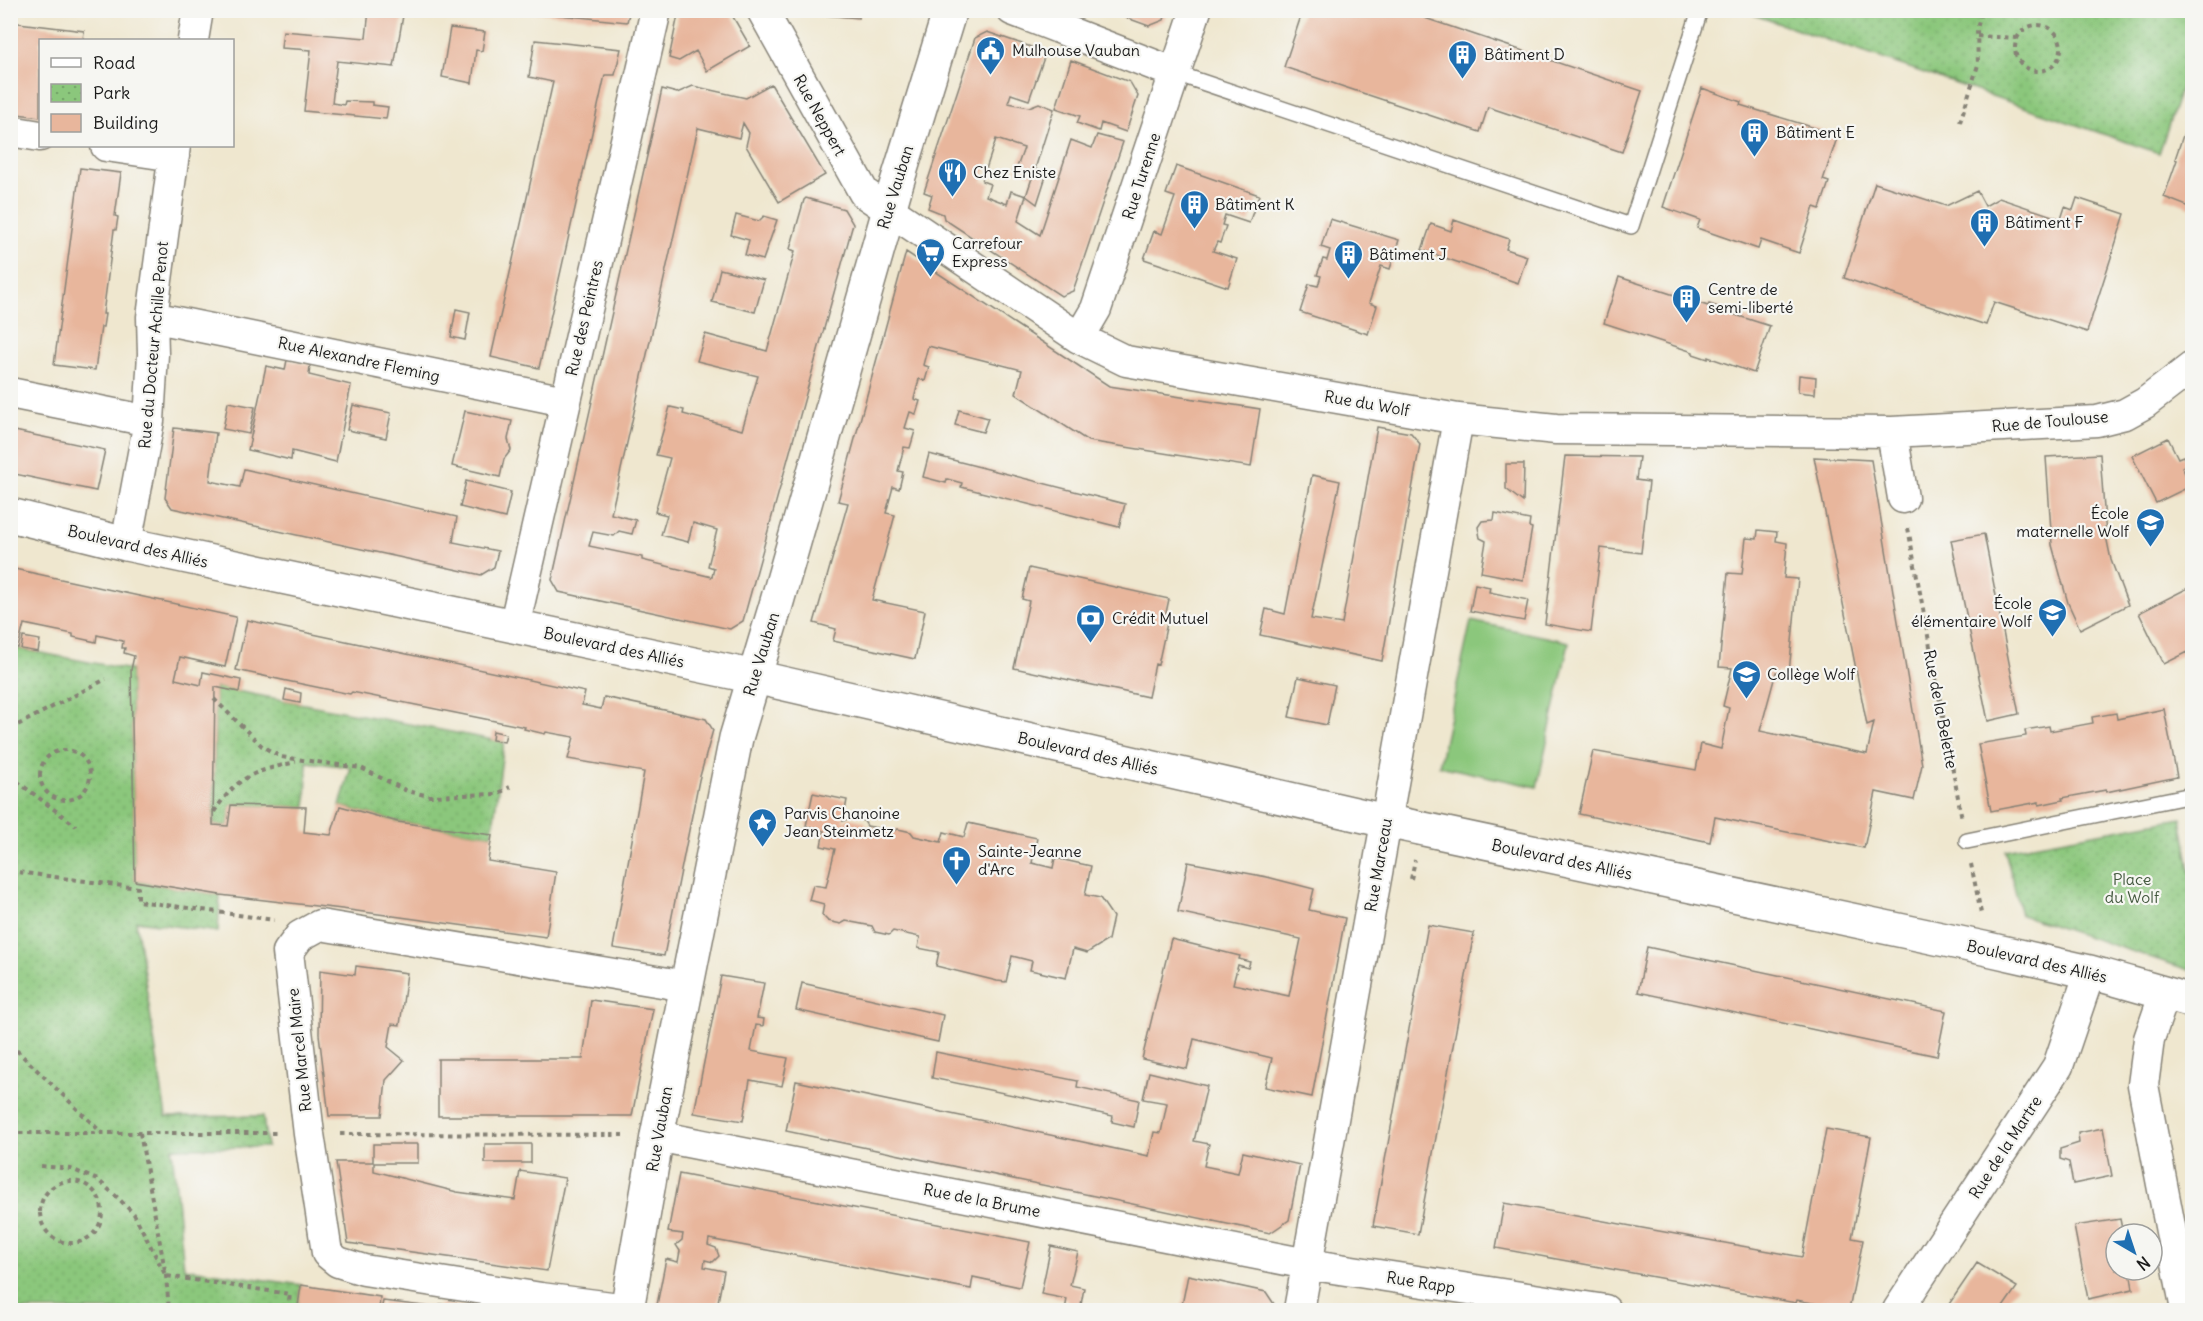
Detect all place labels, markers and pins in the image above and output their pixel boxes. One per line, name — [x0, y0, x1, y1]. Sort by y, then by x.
public building icon: Mulhouse Vauban — [975, 34, 1007, 76]
building icon: Bâtiment D — [1447, 38, 1479, 80]
place label: Mulhouse Vauban — [1012, 40, 1140, 60]
place label: Bâtiment D — [1484, 44, 1565, 64]
building icon: Bâtiment E — [1739, 116, 1771, 158]
place label: Bâtiment E — [1776, 122, 1855, 142]
restaurant icon: Chez Eniste — [936, 156, 968, 198]
place label: Chez Eniste — [973, 162, 1056, 182]
building icon: Bâtiment K — [1178, 188, 1210, 230]
place label: Bâtiment K — [1215, 194, 1295, 214]
building icon: Bâtiment F — [1968, 206, 2000, 248]
place label: Bâtiment F — [2005, 212, 2084, 232]
place label: Carrefour Express — [952, 233, 1023, 271]
supermarket icon: Carrefour Express — [915, 236, 947, 278]
building icon: Bâtiment J — [1332, 238, 1364, 280]
place label: Bâtiment J — [1369, 244, 1447, 264]
place label: Centre de semi-liberté — [1708, 279, 1793, 317]
building icon: Centre de semi-liberté — [1671, 282, 1703, 324]
place label: École maternelle Wolf — [2016, 503, 2130, 541]
school or university icon: École maternelle Wolf — [2134, 506, 2166, 548]
place label: École élémentaire Wolf — [1911, 593, 2033, 631]
school or university icon: École élémentaire Wolf — [2037, 596, 2069, 638]
bank icon: Crédit Mutuel — [1075, 602, 1107, 644]
place label: Crédit Mutuel — [1112, 608, 1208, 628]
school or university icon: Collège Wolf — [1730, 658, 1762, 700]
place label: Collège Wolf — [1767, 664, 1856, 684]
place label: Parvis Chanoine Jean Steinmetz — [784, 803, 900, 841]
place icon: Parvis Chanoine Jean Steinmetz — [747, 806, 779, 848]
place label: Sainte-Jeanne d'Arc — [978, 841, 1082, 879]
church icon: Sainte-Jeanne d'Arc — [941, 844, 973, 886]

